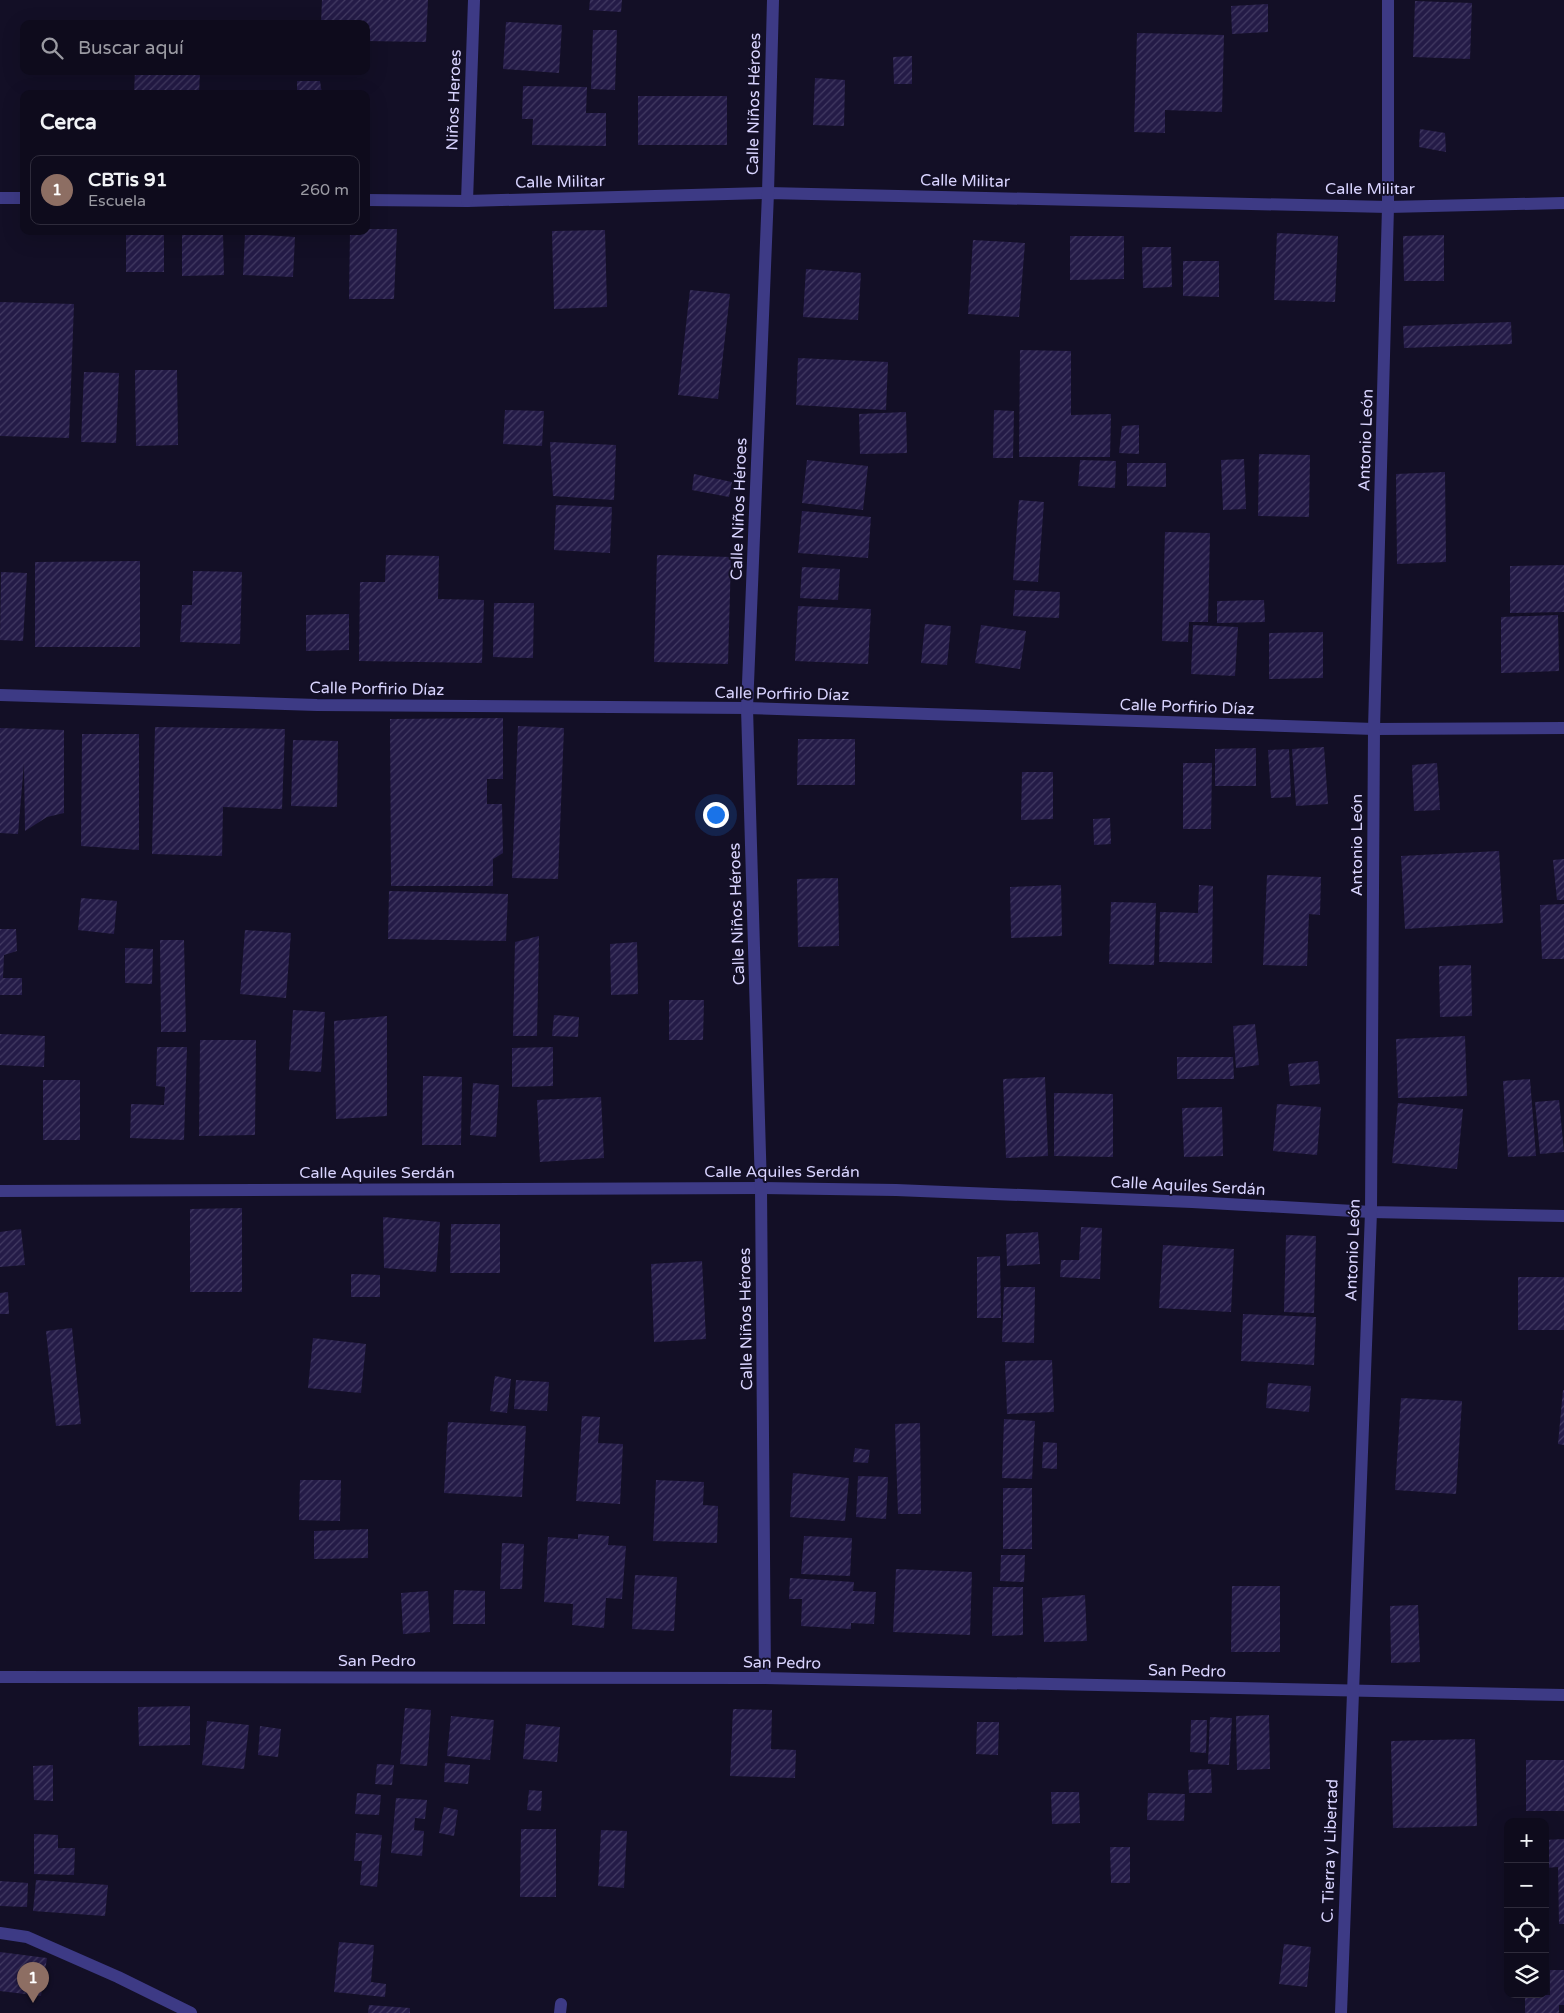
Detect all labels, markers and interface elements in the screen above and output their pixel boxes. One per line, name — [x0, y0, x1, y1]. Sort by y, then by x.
search box — [20, 20, 370, 75]
street label: Calle Niños Héroes — [743, 33, 765, 175]
icon: search — [38, 34, 66, 62]
text: Buscar aquí — [78, 37, 184, 59]
street label: Niños Heroes — [442, 49, 466, 151]
text: Cerca — [40, 110, 97, 135]
text: CBTis 91 — [88, 169, 168, 191]
street label: Calle Militar — [920, 170, 1011, 192]
street label: Calle Militar — [515, 171, 606, 193]
street label: Calle Militar — [1325, 179, 1416, 199]
text: 1 — [52, 180, 62, 200]
text: 260 m — [300, 180, 349, 200]
text: Escuela — [88, 191, 146, 211]
street label: Antonio León — [1354, 388, 1378, 492]
street label: Calle Niños Héroes — [727, 437, 751, 581]
street label: Calle Porfirio Díaz — [309, 678, 445, 700]
street label: Calle Porfirio Díaz — [714, 683, 850, 705]
street label: Calle Porfirio Díaz — [1119, 695, 1255, 719]
street label: Antonio León — [1347, 794, 1367, 896]
your location — [703, 802, 729, 828]
street label: Calle Niños Héroes — [725, 842, 749, 986]
street label: Calle Aquiles Serdán — [704, 1162, 860, 1182]
street label: Calle Aquiles Serdán — [299, 1163, 455, 1183]
street label: Calle Aquiles Serdán — [1110, 1172, 1266, 1200]
street label: Antonio León — [1341, 1198, 1365, 1302]
street label: Calle Niños Héroes — [735, 1248, 757, 1390]
street label: San Pedro — [338, 1651, 416, 1671]
street label: San Pedro — [743, 1652, 821, 1674]
street label: San Pedro — [1148, 1660, 1226, 1682]
street label: C. Tierra y Libertad — [1317, 1779, 1343, 1923]
map controls — [1504, 1818, 1549, 1998]
button: + — [1504, 1818, 1549, 1863]
button: − — [1504, 1863, 1549, 1908]
button: locate — [1504, 1908, 1549, 1953]
button: layers — [1504, 1953, 1549, 1998]
pin: 1 — [17, 1962, 49, 2003]

